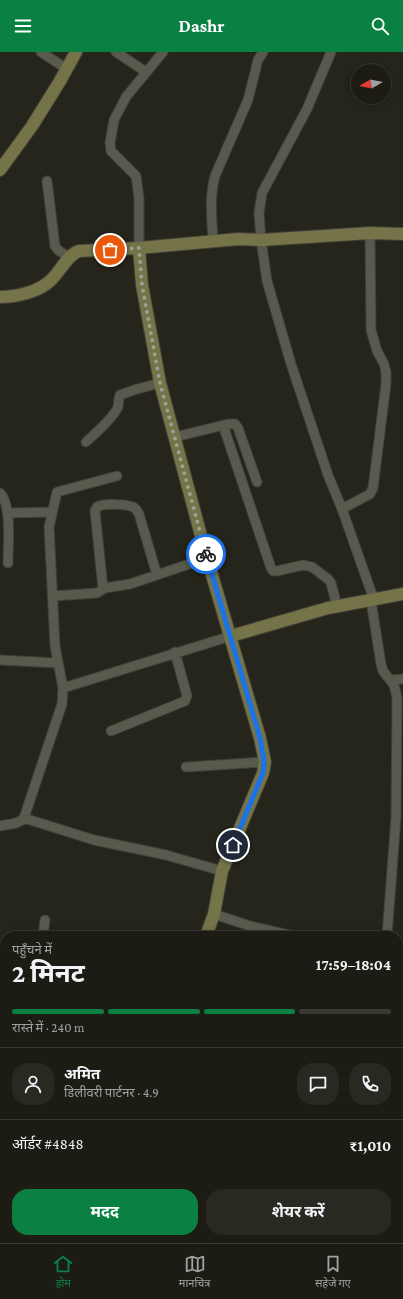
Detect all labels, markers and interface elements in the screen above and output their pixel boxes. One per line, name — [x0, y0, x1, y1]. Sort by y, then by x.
icon: menu — [12, 15, 34, 37]
icon: search — [369, 15, 391, 37]
text: Dashr — [178, 16, 225, 36]
north arrow — [351, 64, 391, 104]
map controls — [351, 64, 391, 104]
pin — [93, 233, 127, 267]
icon: bag — [99, 239, 121, 261]
courier — [186, 534, 226, 574]
icon: bike — [195, 543, 217, 565]
pin — [216, 828, 250, 862]
icon: home — [222, 834, 244, 856]
text: पहुँचने में — [12, 942, 52, 957]
text: 17:59–18:04 — [316, 957, 391, 973]
text: 2 मिनट — [12, 959, 85, 988]
text: रास्ते में · 240 m — [12, 1020, 84, 1035]
button: person — [12, 1063, 54, 1105]
button: chat — [297, 1063, 339, 1105]
button: phone — [349, 1063, 391, 1105]
text: अमित — [64, 1066, 100, 1082]
text: डिलीवरी पार्टनर · 4.9 — [64, 1085, 159, 1100]
text: ऑर्डर #4848 — [12, 1136, 84, 1152]
text: ₹1,010 — [350, 1138, 391, 1154]
button: मदद — [12, 1189, 198, 1235]
button: शेयर करें — [206, 1189, 391, 1235]
tab: होम — [52, 1253, 74, 1291]
tab: मानचित्र — [179, 1253, 210, 1291]
tab: सहेजे गए — [315, 1253, 351, 1291]

